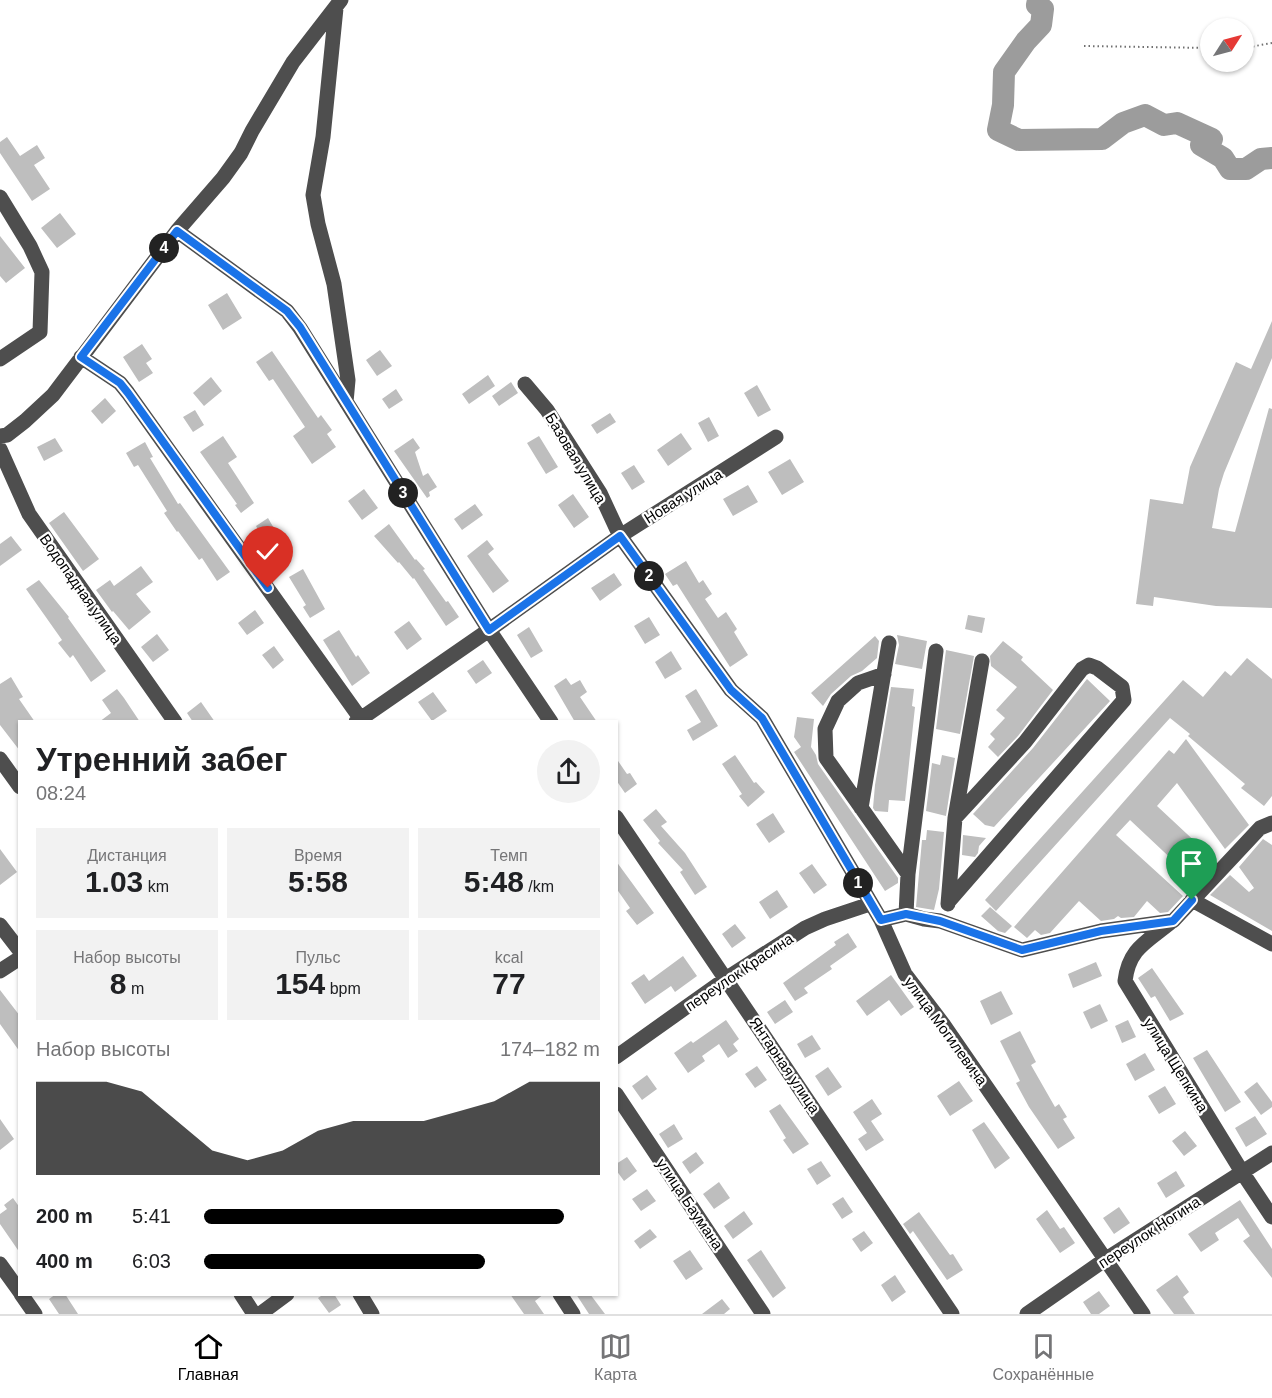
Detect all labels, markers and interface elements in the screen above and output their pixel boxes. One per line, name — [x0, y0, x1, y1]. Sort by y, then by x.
north arrow — [1200, 18, 1254, 72]
map controls — [1200, 18, 1254, 72]
pin: 4 — [149, 233, 179, 263]
text: 4 — [160, 239, 168, 256]
street label: Базовая улица — [542, 410, 610, 507]
street label: Новая улица — [641, 465, 726, 527]
pin: 3 — [388, 478, 418, 508]
text: 3 — [399, 484, 407, 501]
pin — [242, 526, 293, 588]
street label: Водопадная улица — [37, 531, 126, 648]
icon: check — [251, 535, 284, 568]
pin: 2 — [634, 561, 664, 591]
text: 2 — [645, 567, 653, 584]
button: share — [537, 740, 600, 803]
text: Утренний забег — [36, 741, 288, 778]
text: 08:24 — [36, 782, 86, 804]
pin — [1166, 838, 1217, 900]
text: Дистанция — [87, 847, 167, 864]
text: Время — [294, 847, 342, 864]
text: Темп — [490, 847, 528, 864]
icon: arrive — [1175, 847, 1208, 880]
text: 1.03 — [85, 865, 143, 898]
text: 5:58 — [288, 865, 348, 898]
text: 5:48 — [464, 865, 524, 898]
pin: 1 — [843, 868, 873, 898]
text: 1 — [854, 874, 862, 891]
text: km — [143, 878, 169, 895]
text: /km — [524, 878, 554, 895]
street label: переулок Красина — [682, 929, 797, 1014]
text: Набор высоты — [73, 949, 181, 966]
text: Пульс — [296, 949, 340, 966]
text: kcal — [495, 949, 523, 966]
text: 8 — [110, 967, 126, 1000]
text: 154 — [275, 967, 325, 1000]
text: 77 — [492, 967, 526, 1000]
street label: улица Могилевича — [901, 973, 991, 1089]
text: m — [126, 980, 144, 997]
text: bpm — [325, 980, 361, 997]
street label: Янтарная улица — [746, 1014, 824, 1117]
street label: улица Щепкина — [1140, 1015, 1212, 1116]
text: Набор высоты — [36, 1038, 170, 1060]
text: 174–182 m — [500, 1038, 600, 1060]
street label: улица Баумана — [653, 1155, 727, 1253]
street label: переулок Ногина — [1095, 1192, 1204, 1271]
text: 200 m — [36, 1205, 93, 1227]
text: 5:41 — [132, 1205, 171, 1227]
text: 400 m — [36, 1250, 93, 1272]
text: 6:03 — [132, 1250, 171, 1272]
tab: Главная — [178, 1330, 239, 1384]
tab: Карта — [594, 1330, 637, 1384]
tab: Сохранённые — [992, 1330, 1094, 1384]

